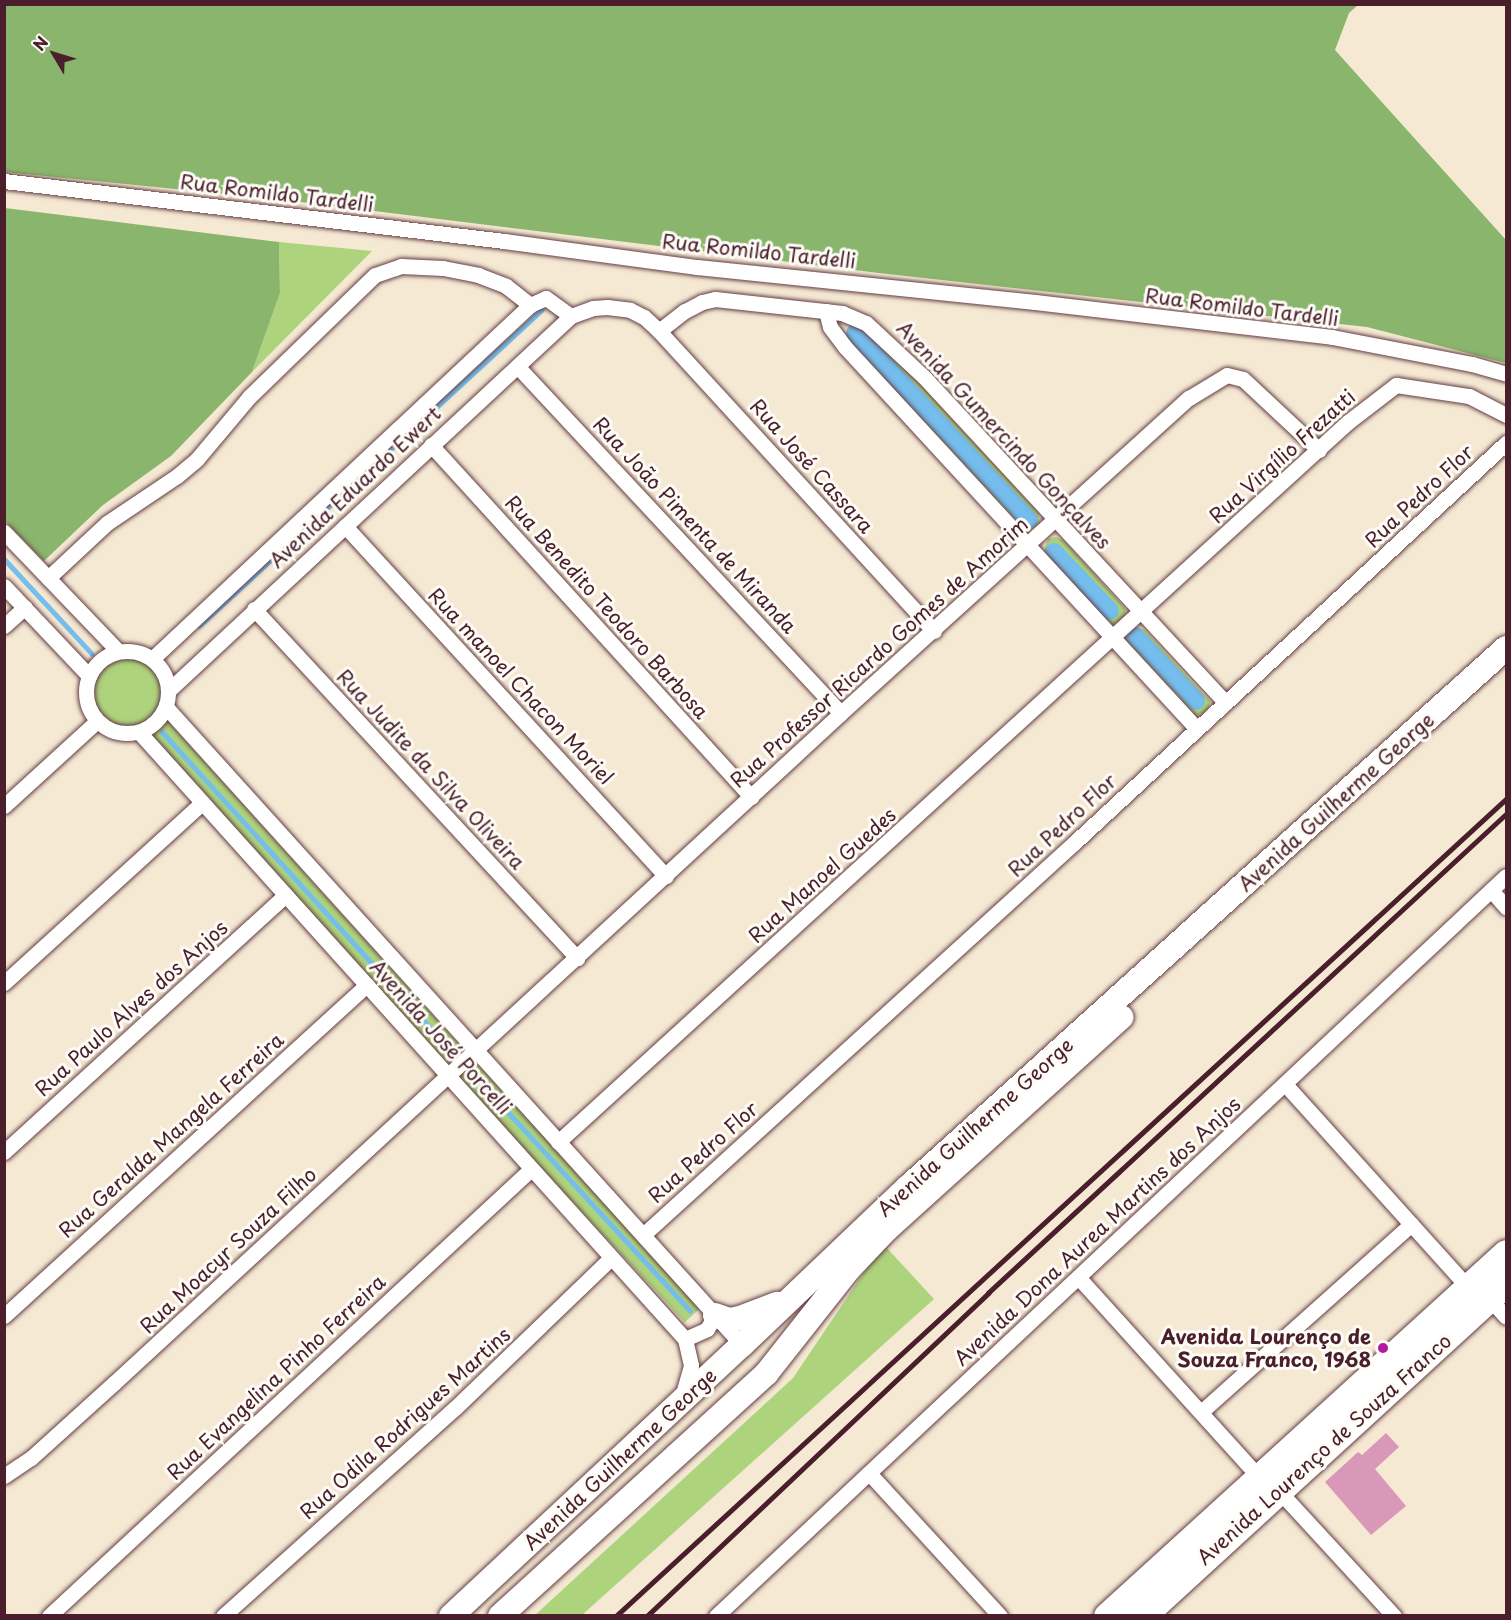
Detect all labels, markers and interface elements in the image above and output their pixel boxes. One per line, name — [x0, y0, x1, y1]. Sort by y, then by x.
north arrow — [24, 24, 84, 84]
text: N — [26, 31, 53, 55]
street label: Rua Romildo Tardelli — [178, 169, 376, 217]
street label: Rua Romildo Tardelli — [660, 229, 858, 273]
street label: Rua Romildo Tardelli — [1143, 283, 1341, 331]
street label: Avenida Gumercindo Gonçalves — [892, 316, 1116, 554]
street label: Rua Virgílio Frezatti — [1203, 384, 1361, 528]
street label: Rua José Cassara — [745, 394, 879, 538]
street label: Avenida Eduardo Ewert — [264, 401, 446, 573]
street label: Rua João Pimenta de Miranda — [586, 410, 804, 640]
street label: Rua Pedro Flor — [1359, 439, 1479, 553]
street label: Rua Benedito Teodoro Barbosa — [499, 489, 715, 725]
street label: Rua Professor Ricardo Gomes de Amorim — [723, 510, 1035, 794]
street label: Rua manoel Chacon Moriel — [424, 583, 618, 789]
street label: Rua Judite da Silva Oliveira — [331, 663, 531, 875]
street label: Avenida Guilherme George — [1232, 707, 1440, 897]
street label: Rua Pedro Flor — [1002, 768, 1122, 882]
street label: Rua Manoel Guedes — [742, 802, 902, 948]
street label: Rua Paulo Alves dos Anjos — [30, 915, 232, 1101]
street label: Avenida José Porcelli — [365, 955, 517, 1119]
street label: Rua Geralda Mangela Ferreira — [53, 1027, 289, 1243]
street label: Avenida Guilherme George — [871, 1032, 1079, 1222]
street label: Avenida Dona Aurea Martins dos Anjos — [949, 1092, 1245, 1370]
street label: Rua Pedro Flor — [642, 1096, 764, 1208]
street label: Rua Moacyr Souza Filho — [134, 1162, 322, 1338]
street label: Rua Evangelina Pinho Ferreira — [161, 1269, 391, 1485]
street label: Rua Odila Rodrigues Martins — [293, 1321, 517, 1525]
place label: Avenida Lourenço de Souza Franco, 1968 — [1162, 1324, 1371, 1371]
street label: Avenida Lourenço de Souza Franco — [1192, 1328, 1456, 1570]
marker: Avenida Lourenço de Souza Franco, 1968 — [1376, 1341, 1390, 1355]
street label: Avenida Guilherme George — [518, 1363, 722, 1555]

